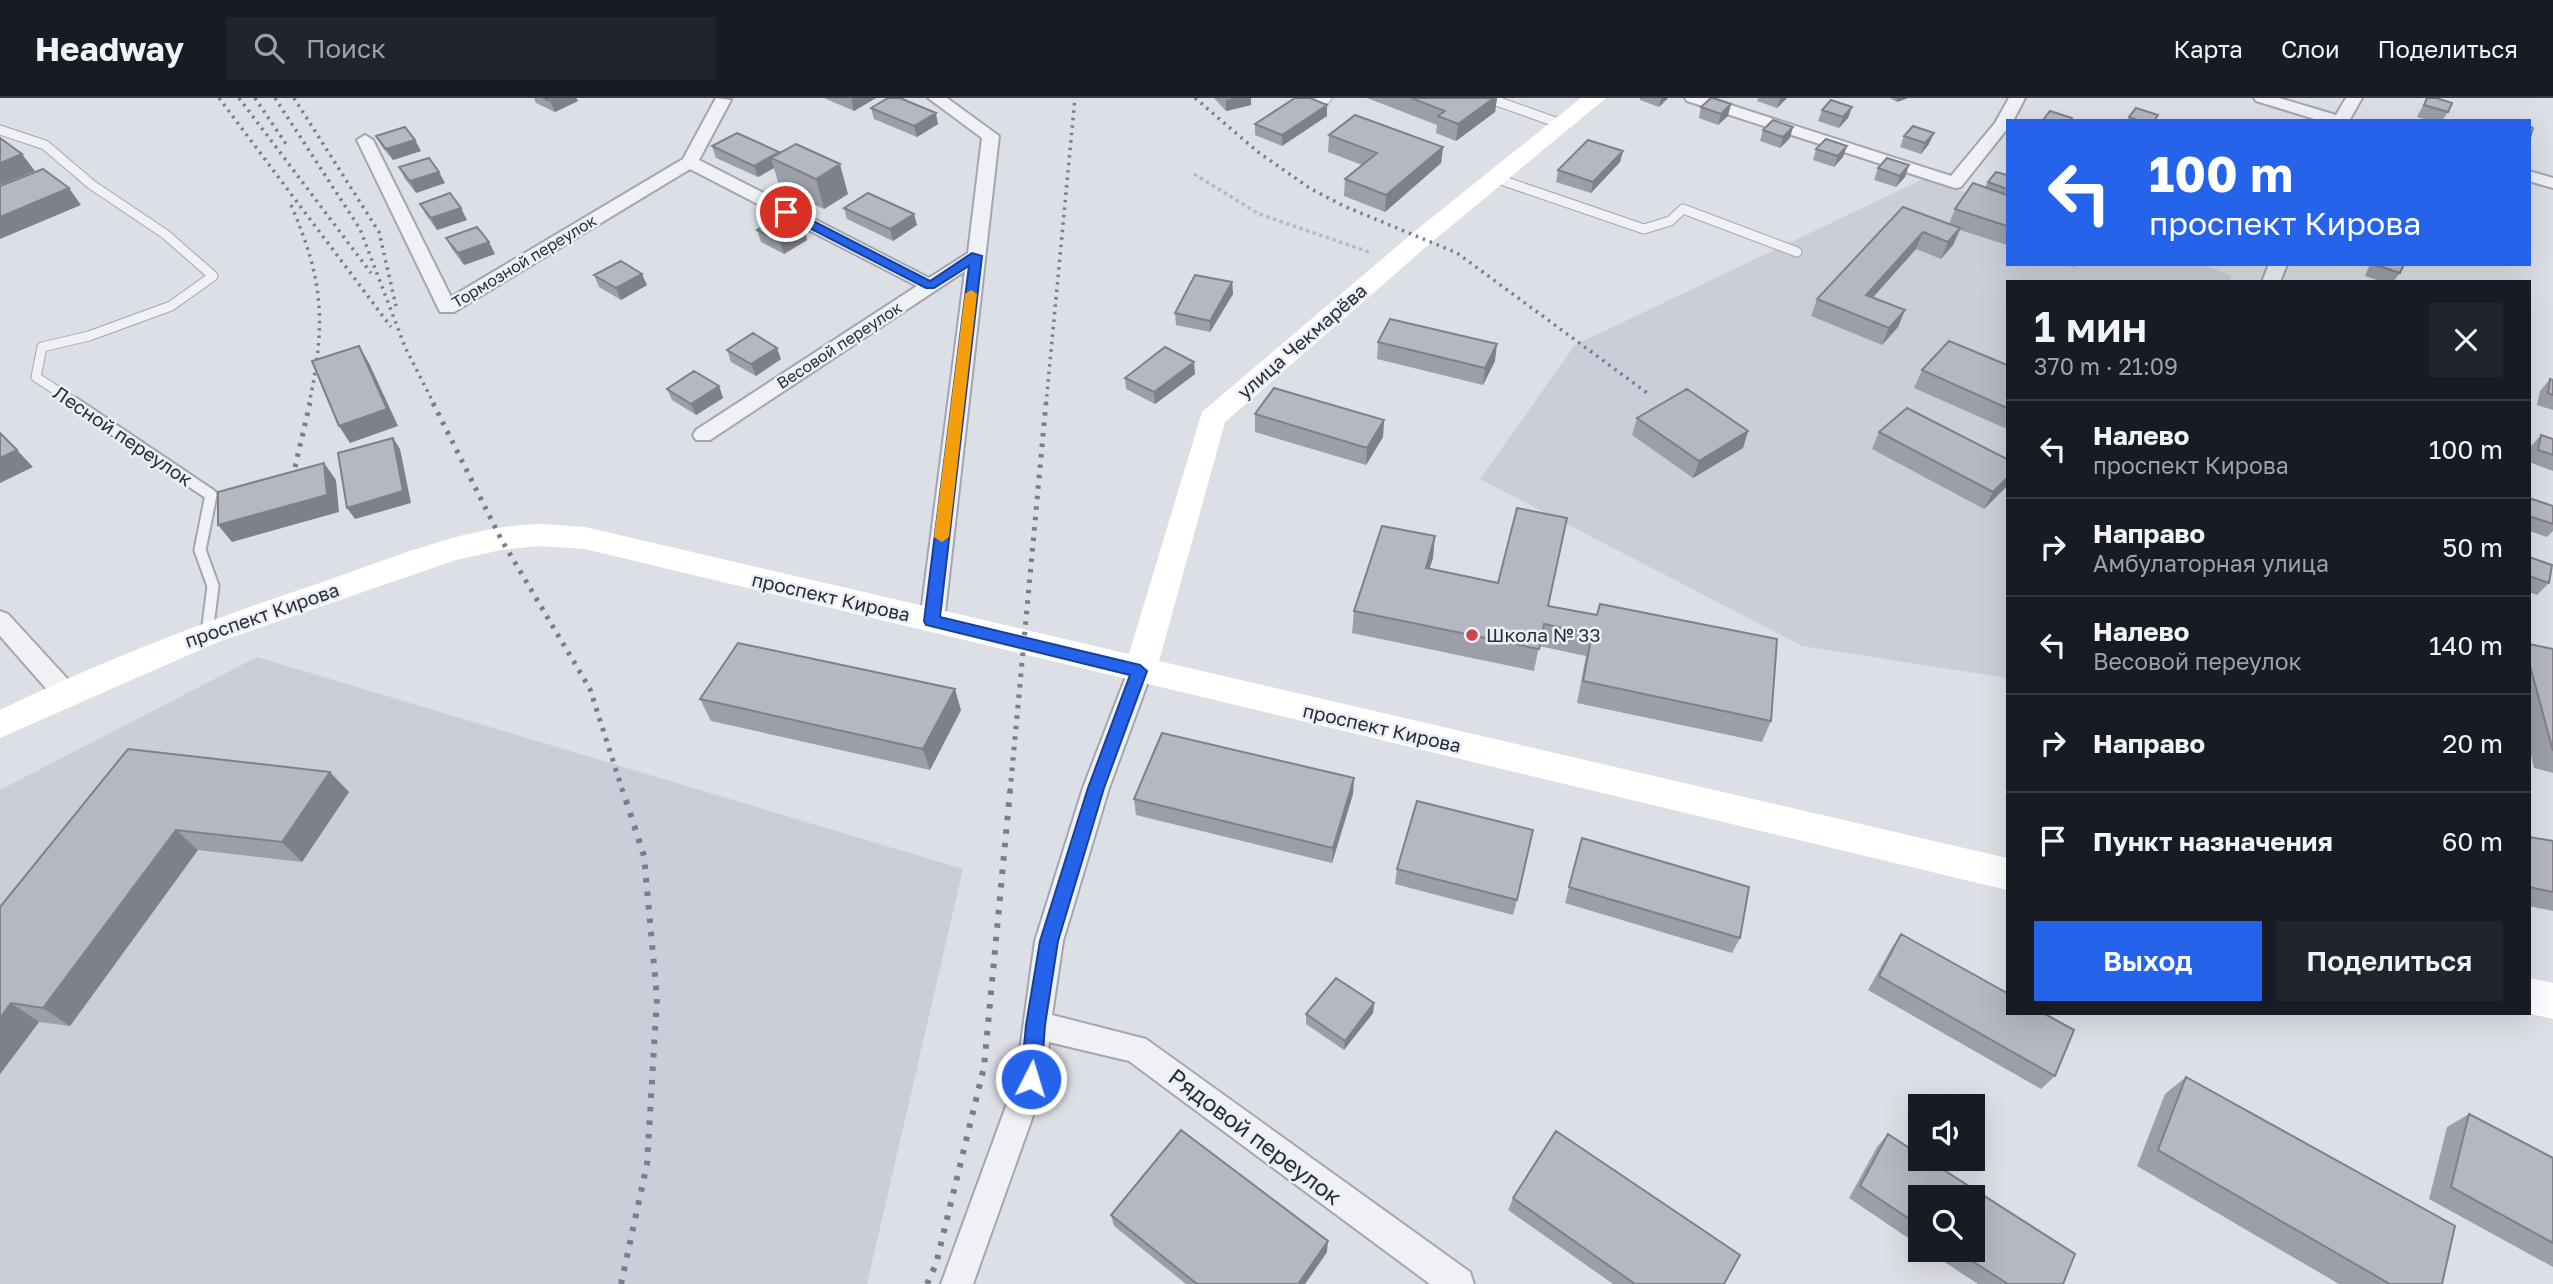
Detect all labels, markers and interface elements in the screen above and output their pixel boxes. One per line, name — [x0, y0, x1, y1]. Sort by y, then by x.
search box — [226, 17, 716, 80]
text: Headway — [35, 29, 184, 68]
icon: search — [250, 29, 288, 67]
text: Поиск — [306, 33, 386, 64]
text: Карта — [2173, 34, 2243, 63]
text: Слои — [2281, 34, 2340, 63]
text: Поделиться — [2378, 34, 2518, 63]
text: 100 m — [2149, 144, 2293, 203]
icon: left — [2034, 147, 2125, 238]
pin — [756, 182, 816, 242]
icon: arrive — [767, 193, 805, 231]
text: проспект Кирова — [2149, 204, 2421, 242]
street label: Тормозной переулок — [448, 210, 600, 312]
street label: улица Чекмарёва — [1232, 278, 1371, 403]
street label: Весовой переулок — [773, 297, 905, 393]
text: 1 мин — [2034, 301, 2147, 351]
button: close — [2429, 303, 2503, 377]
text: 370 m · 21:09 — [2034, 352, 2178, 380]
street label: Лесной переулок — [49, 381, 197, 491]
text: Налево — [2093, 420, 2189, 451]
icon: left — [2034, 430, 2072, 468]
text: 100 m — [2429, 434, 2503, 465]
text: проспект Кирова — [2093, 451, 2289, 479]
text: Направо — [2093, 518, 2205, 549]
icon: right — [2034, 528, 2072, 566]
text: 50 m — [2442, 532, 2503, 563]
text: Амбулаторная улица — [2093, 549, 2329, 577]
street label: проспект Кирова — [750, 567, 912, 626]
street label: проспект Кирова — [182, 577, 342, 652]
text: Налево — [2093, 616, 2189, 647]
place label: Школа № 33 — [1486, 623, 1601, 646]
icon: left — [2034, 626, 2072, 664]
marker: Школа № 33 — [1464, 627, 1480, 643]
text: 140 m — [2429, 630, 2503, 661]
text: Весовой переулок — [2093, 647, 2302, 675]
street label: проспект Кирова — [1301, 698, 1463, 757]
icon: right — [2034, 724, 2072, 762]
text: Направо — [2093, 728, 2205, 759]
text: 20 m — [2442, 728, 2503, 759]
icon: arrive — [2034, 822, 2072, 860]
text: Пункт назначения — [2093, 826, 2333, 857]
text: 60 m — [2442, 826, 2503, 857]
button: Выход — [2034, 921, 2262, 1001]
button: Поделиться — [2276, 921, 2503, 1001]
position arrow — [994, 1042, 1068, 1116]
street label: Рядовой переулок — [1164, 1062, 1348, 1210]
map controls — [1908, 1094, 1985, 1262]
button: sound — [1908, 1094, 1985, 1171]
button: search — [1908, 1185, 1985, 1262]

